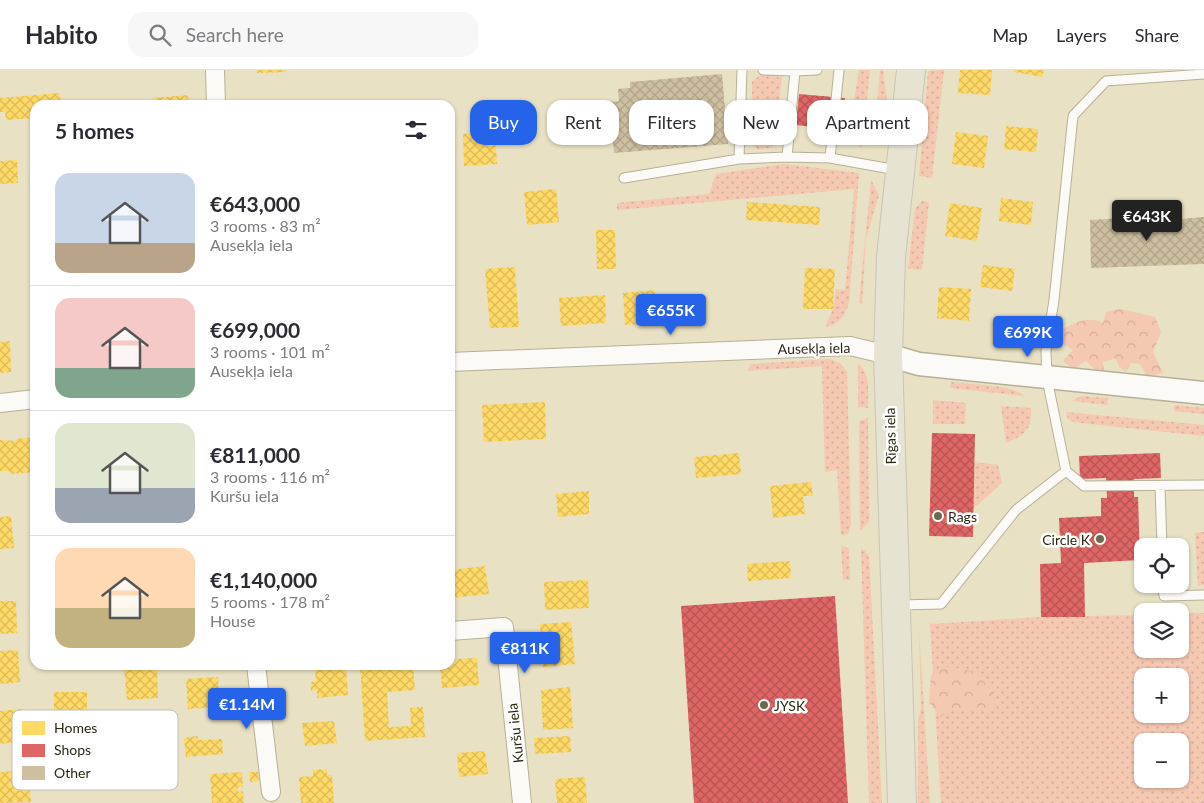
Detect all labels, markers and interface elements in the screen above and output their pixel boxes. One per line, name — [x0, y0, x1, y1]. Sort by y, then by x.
search box — [128, 12, 478, 57]
text: Habito — [25, 20, 98, 49]
icon: search — [146, 21, 174, 49]
text: Search here — [186, 23, 284, 46]
text: Map — [992, 24, 1028, 46]
text: Layers — [1056, 24, 1107, 46]
text: Share — [1135, 24, 1179, 46]
chip: Buy — [470, 100, 537, 145]
chip: Rent — [547, 100, 619, 145]
chip: Filters — [629, 100, 714, 145]
chip: New — [724, 100, 797, 145]
chip: Apartment — [807, 100, 928, 145]
icon: filters — [402, 116, 430, 144]
text: 5 homes — [55, 118, 134, 143]
text: €643,000 — [210, 191, 300, 216]
icon: home — [95, 193, 155, 253]
pin: €643K — [1112, 200, 1182, 242]
text: €643K — [1123, 206, 1171, 225]
text: 3 rooms · 83 m² — [210, 216, 321, 235]
text: Ausekļa iela — [210, 235, 293, 254]
pin: €655K — [636, 294, 706, 336]
text: €655K — [647, 300, 695, 319]
pin: €699K — [993, 316, 1063, 358]
text: €699,000 — [210, 317, 300, 342]
icon: home — [95, 318, 155, 378]
text: €699K — [1004, 322, 1052, 341]
street label: Ausekļa iela — [778, 339, 850, 357]
text: 3 rooms · 101 m² — [210, 342, 330, 361]
text: Ausekļa iela — [210, 361, 293, 380]
street label: Rīgas iela — [881, 407, 899, 465]
text: €811,000 — [210, 442, 300, 467]
icon: home — [95, 443, 155, 503]
text: 3 rooms · 116 m² — [210, 467, 330, 486]
text: Kuršu iela — [210, 486, 279, 505]
place label: Rags — [948, 508, 977, 525]
marker: Rags — [932, 510, 944, 522]
place label: Circle K — [1042, 531, 1091, 548]
marker: Circle K — [1094, 533, 1106, 545]
map controls — [1134, 538, 1189, 788]
button: locate — [1134, 538, 1189, 593]
text: €1,140,000 — [210, 567, 317, 592]
icon: home — [95, 568, 155, 628]
text: 5 rooms · 178 m² — [210, 592, 330, 611]
button: layers — [1134, 603, 1189, 658]
text: House — [210, 611, 255, 630]
pin: €811K — [490, 632, 560, 674]
text: €811K — [501, 638, 549, 657]
button: + — [1134, 668, 1189, 723]
pin: €1.14M — [206, 688, 288, 730]
text: €1.14M — [219, 694, 275, 713]
place label: JYSK — [774, 697, 806, 714]
marker: JYSK — [758, 699, 770, 711]
street label: Kuršu iela — [503, 702, 527, 764]
legend — [12, 710, 178, 790]
text: Homes — [54, 719, 97, 736]
button: − — [1134, 733, 1189, 788]
text: Shops — [54, 741, 91, 758]
text: Other — [54, 764, 91, 781]

